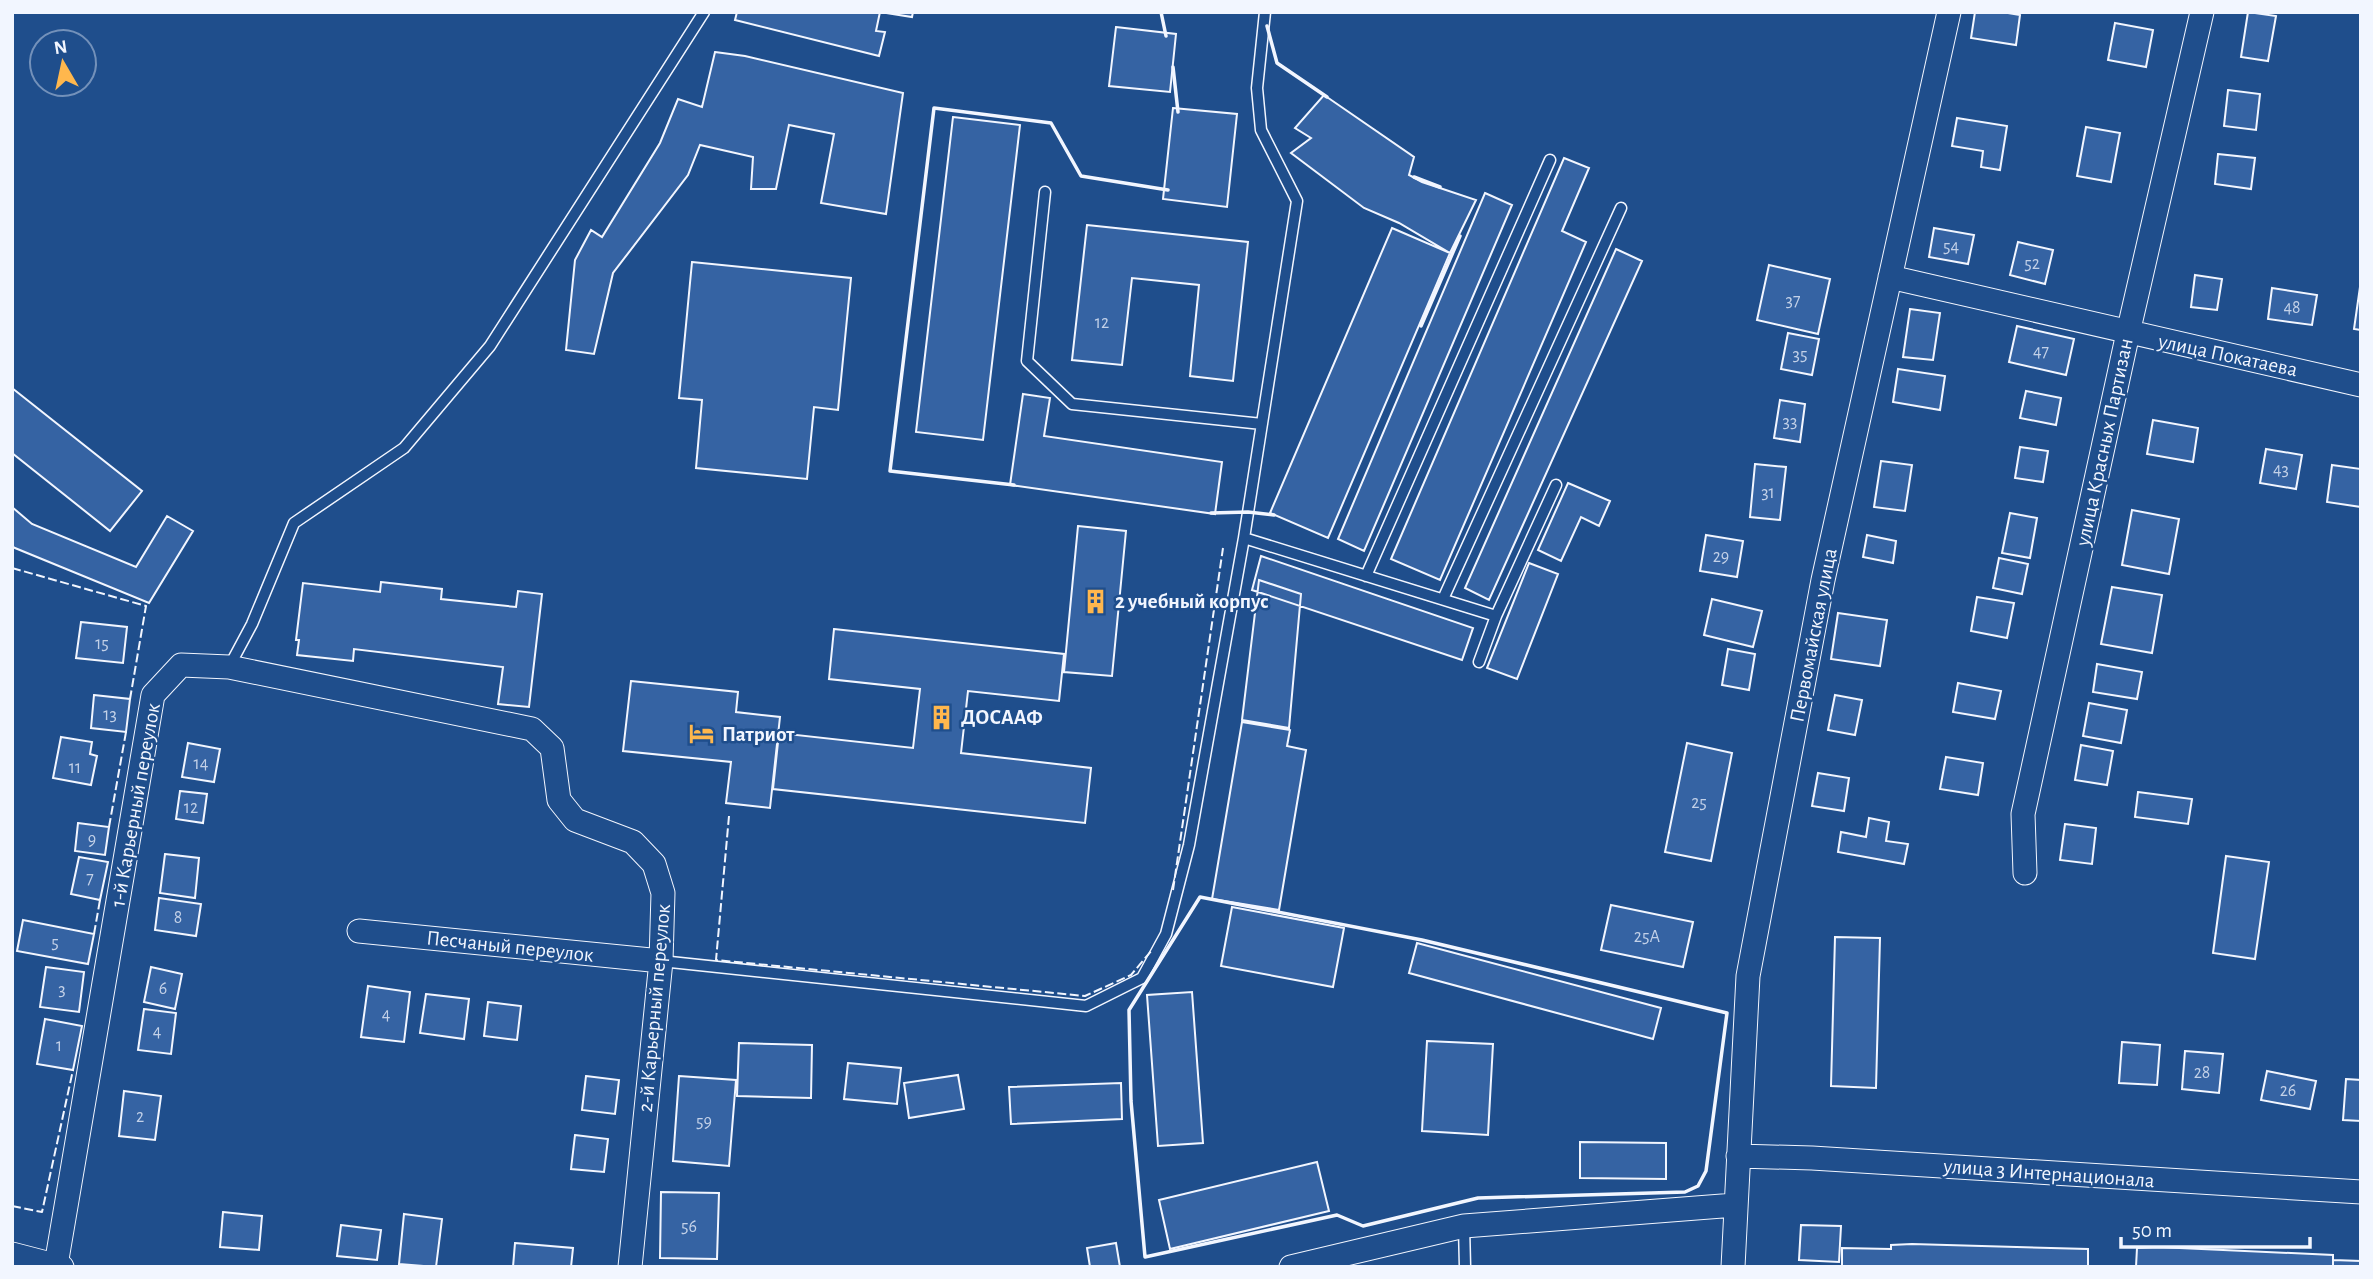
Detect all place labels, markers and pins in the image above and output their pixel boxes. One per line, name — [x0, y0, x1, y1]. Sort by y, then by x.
building icon: 2 учебный корпус — [1081, 587, 1109, 615]
place label: 2 учебный корпус — [1115, 591, 1269, 612]
building icon: ДОСААФ — [927, 703, 955, 731]
place label: ДОСААФ — [961, 707, 1043, 728]
hotel icon: Патриот — [688, 720, 716, 748]
place label: Патриот — [722, 724, 795, 745]

